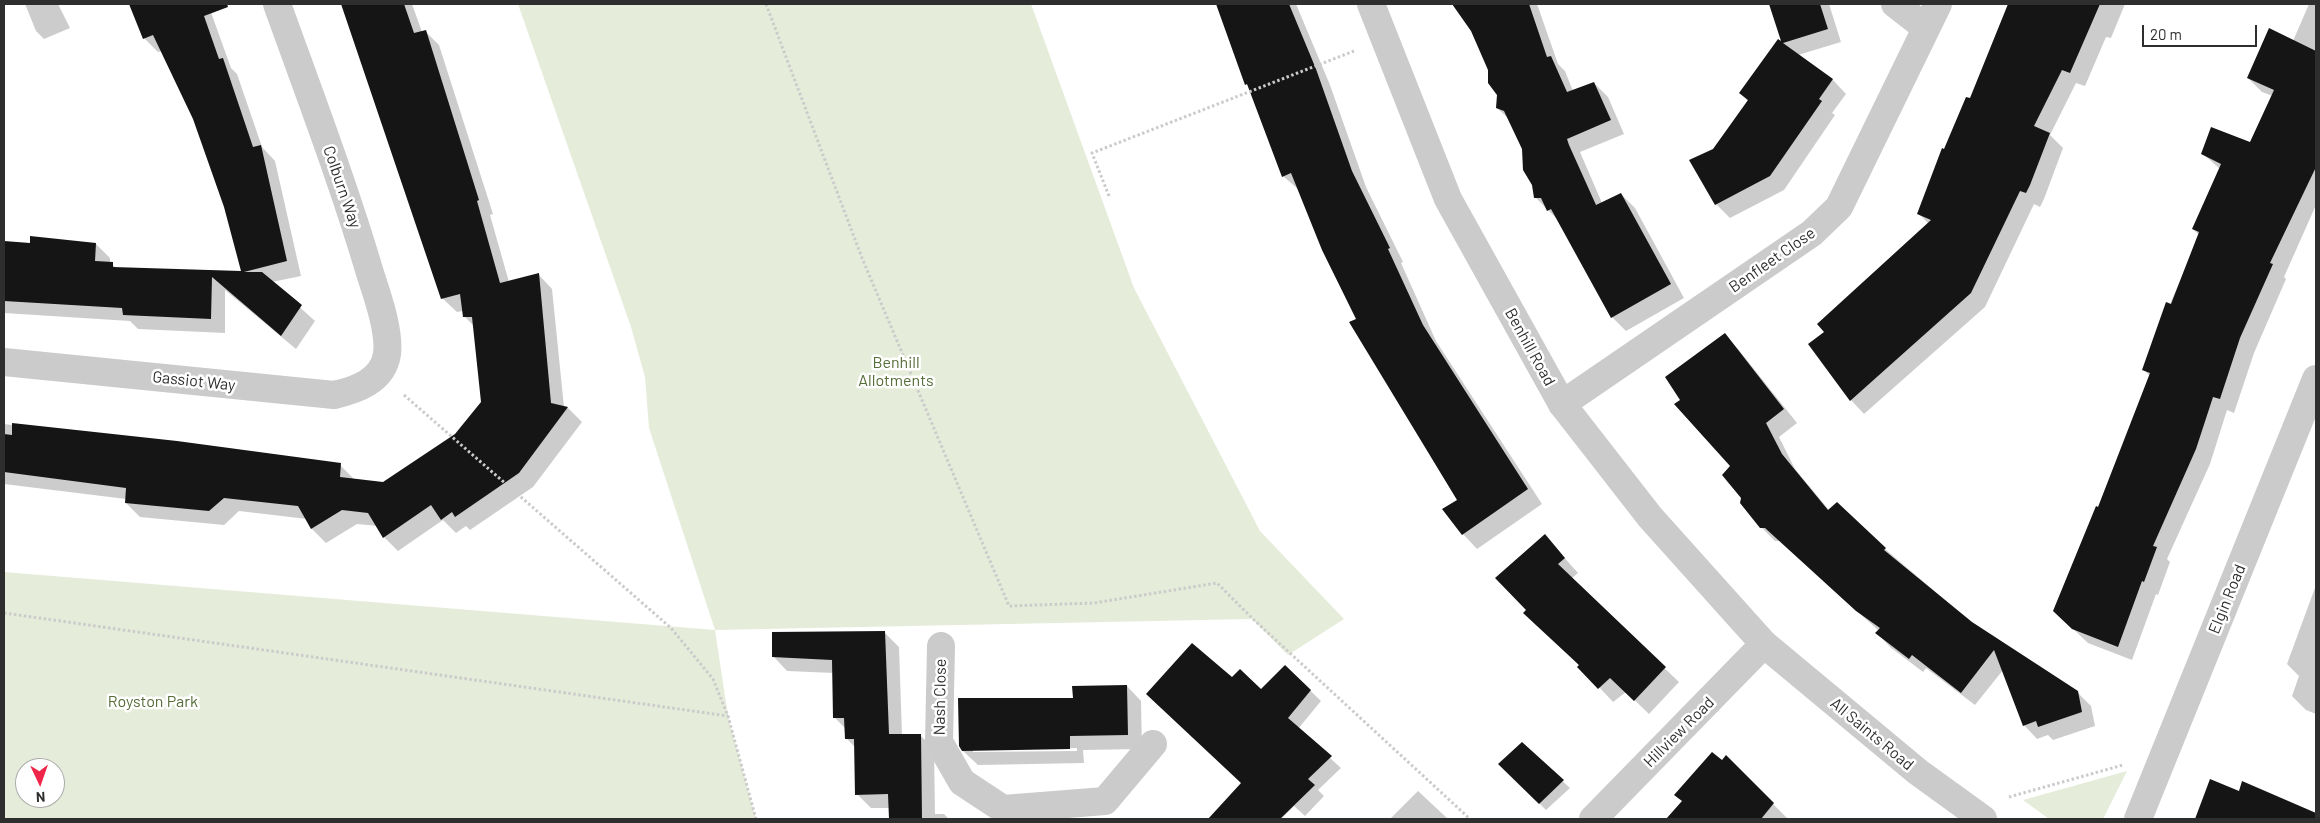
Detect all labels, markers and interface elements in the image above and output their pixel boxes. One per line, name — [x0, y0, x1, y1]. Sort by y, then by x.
scale bar — [2145, 15, 2260, 47]
text: 20 m — [2150, 25, 2182, 43]
street label: Colburn Way — [319, 143, 365, 231]
street label: Benfleet Close — [1725, 223, 1819, 297]
street label: Benhill Road — [1501, 305, 1559, 389]
park label: Benhill Allotments — [858, 353, 934, 391]
street label: Gassiot Way — [151, 367, 237, 395]
street label: Elgin Road — [2204, 561, 2250, 637]
street label: Nash Close — [930, 658, 950, 736]
park label: Royston Park — [108, 692, 198, 712]
street label: Hillview Road — [1640, 693, 1718, 771]
street label: All Saints Road — [1827, 694, 1917, 774]
north arrow — [15, 758, 65, 808]
text: N — [36, 789, 46, 806]

